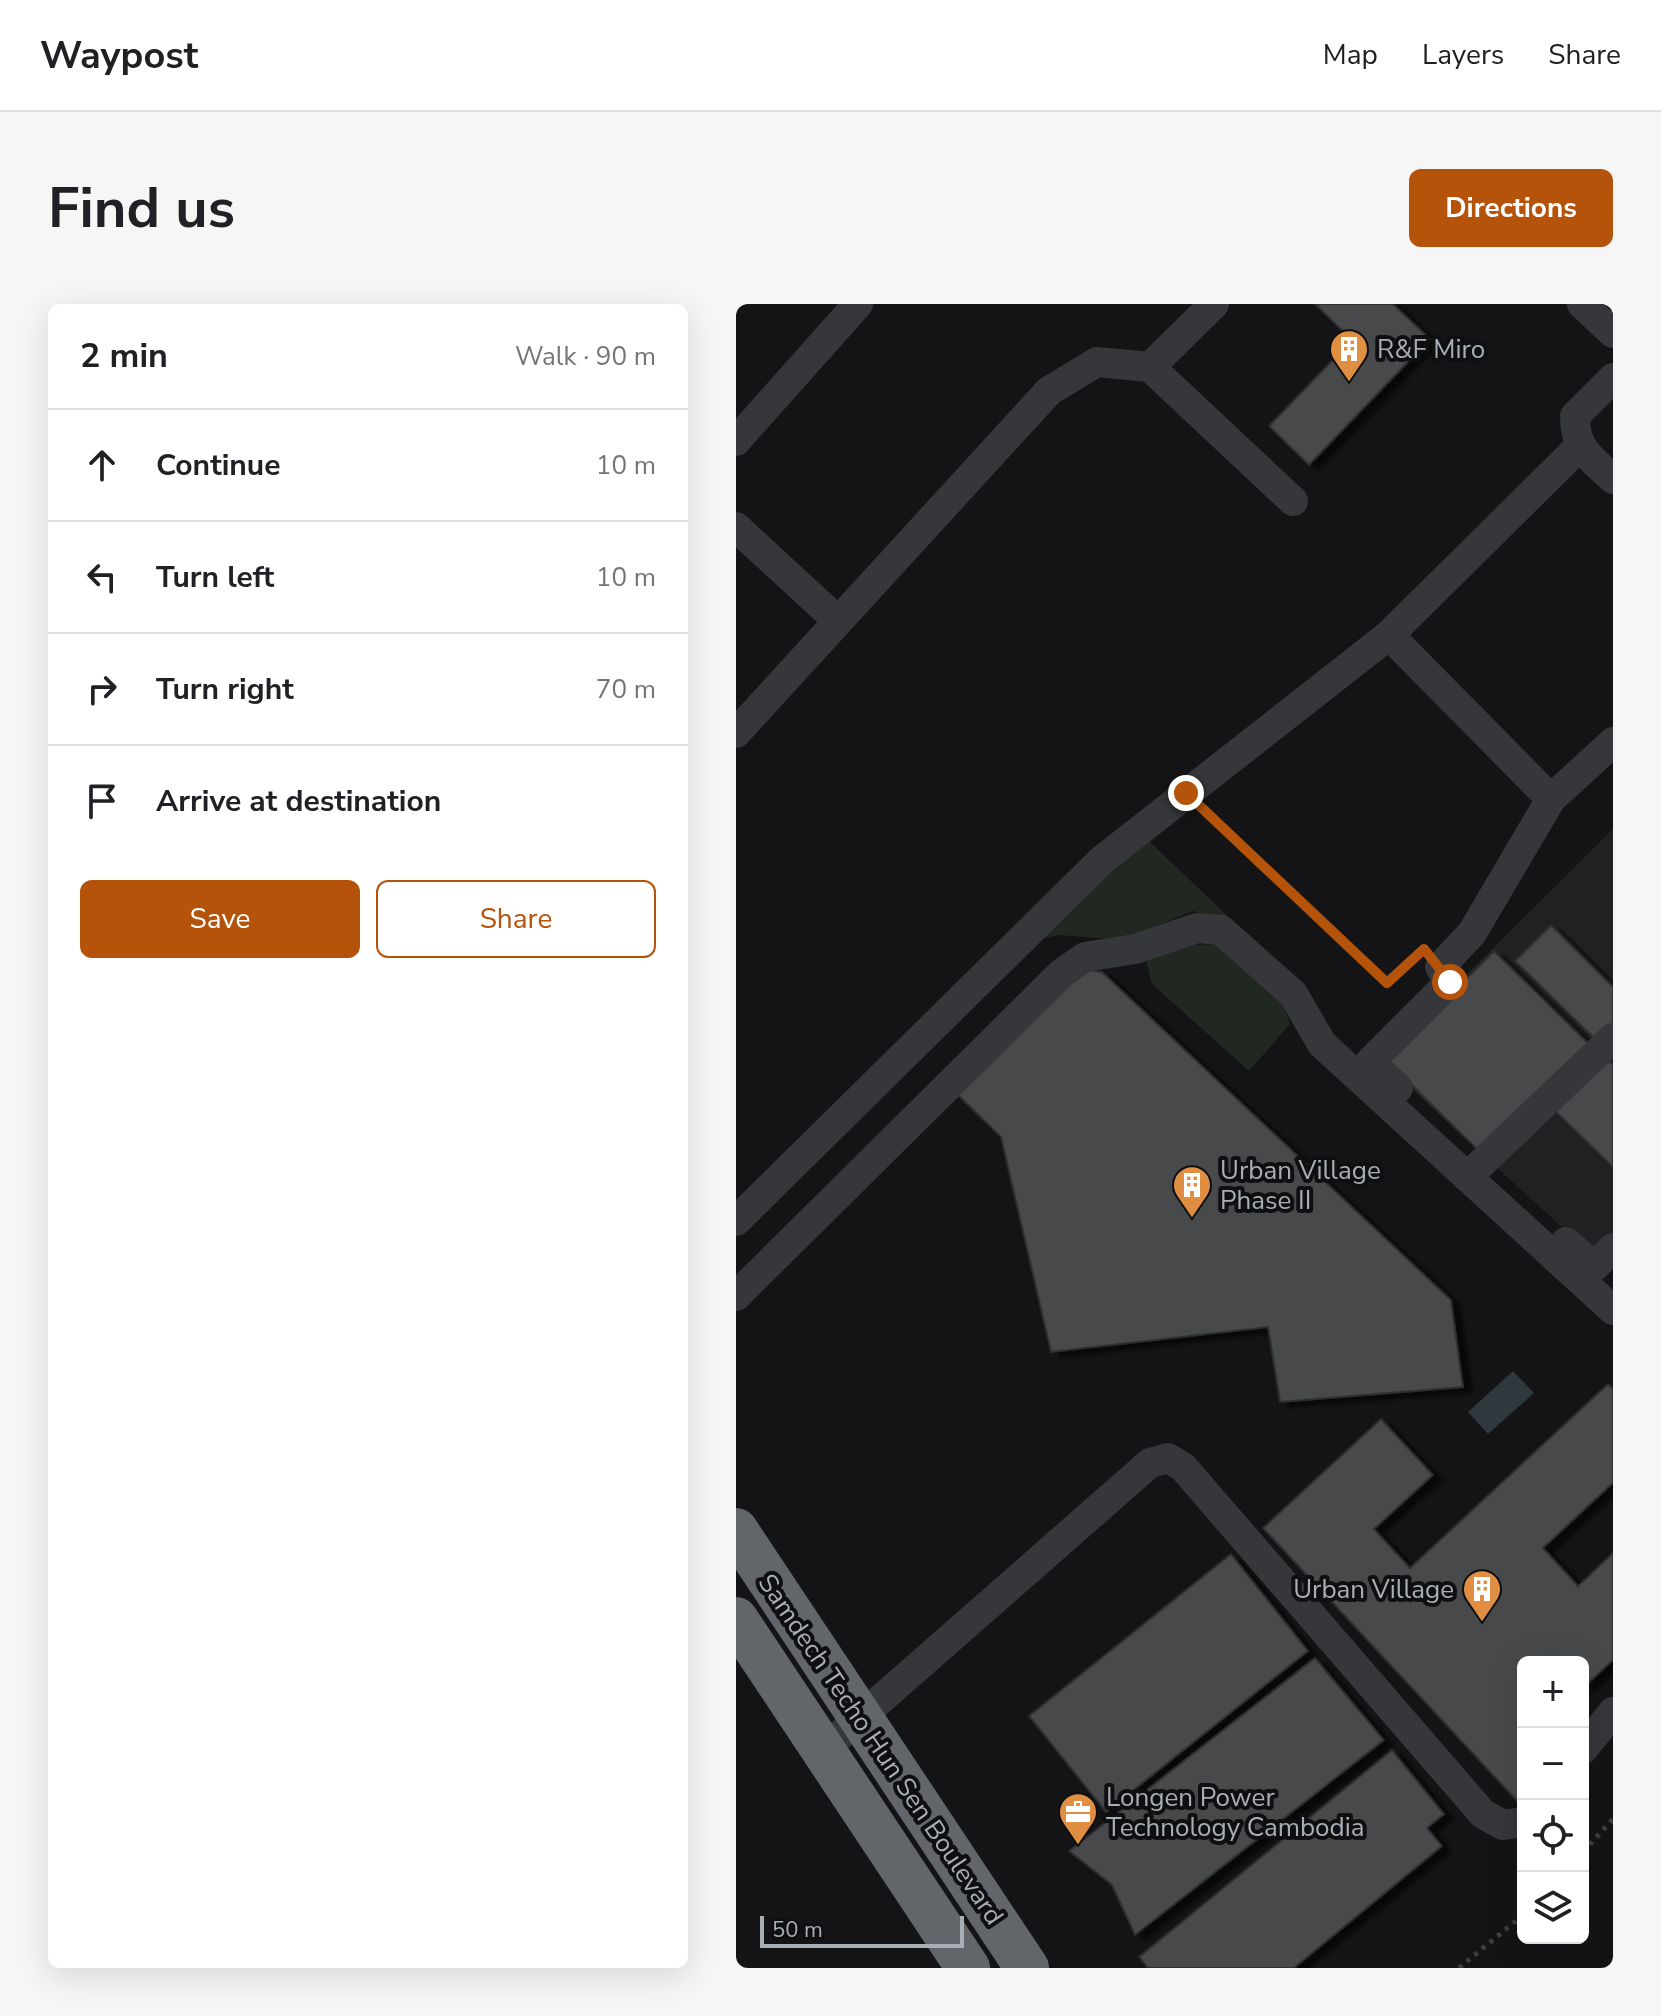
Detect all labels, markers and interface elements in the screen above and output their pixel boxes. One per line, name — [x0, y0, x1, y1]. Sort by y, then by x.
text: Waypost — [40, 30, 198, 81]
text: Map — [1323, 36, 1378, 74]
text: Layers — [1422, 36, 1504, 74]
text: Share — [1548, 36, 1621, 74]
button: Directions — [1409, 169, 1613, 247]
text: Find us — [48, 170, 235, 247]
building icon: R&F Miro — [1328, 328, 1370, 383]
place label: R&F Miro — [1377, 332, 1485, 367]
text: 2 min — [80, 333, 168, 379]
text: Walk · 90 m — [515, 339, 656, 374]
icon: ahead — [80, 443, 124, 487]
text: Continue — [156, 445, 281, 486]
text: 10 m — [596, 448, 656, 483]
icon: left — [80, 555, 124, 599]
text: Turn left — [156, 557, 274, 598]
text: 10 m — [596, 560, 656, 595]
icon: right — [80, 667, 124, 711]
text: Turn right — [156, 669, 294, 710]
text: 70 m — [596, 672, 656, 707]
route end — [1168, 775, 1204, 811]
icon: arrive — [80, 779, 124, 823]
text: Arrive at destination — [156, 781, 441, 822]
button: Save — [80, 880, 360, 958]
button: Share — [376, 880, 656, 958]
route start — [1432, 964, 1468, 1000]
place label: Urban Village Phase II — [1220, 1153, 1381, 1218]
building icon: Urban Village Phase II — [1171, 1164, 1213, 1219]
street label: Samdech Techo Hun Sen Boulevard — [750, 1567, 1011, 1932]
building icon: Urban Village — [1461, 1568, 1503, 1623]
place label: Urban Village — [1293, 1572, 1454, 1607]
map controls — [1517, 1656, 1589, 1944]
button: + — [1517, 1656, 1589, 1728]
button: − — [1517, 1728, 1589, 1800]
place label: Longen Power Technology Cambodia — [1106, 1780, 1365, 1845]
office icon: Longen Power Technology Cambodia — [1057, 1791, 1099, 1846]
button: locate — [1517, 1800, 1589, 1872]
button: layers — [1517, 1872, 1589, 1944]
scale bar — [760, 1912, 964, 1948]
text: 50 m — [772, 1915, 823, 1945]

